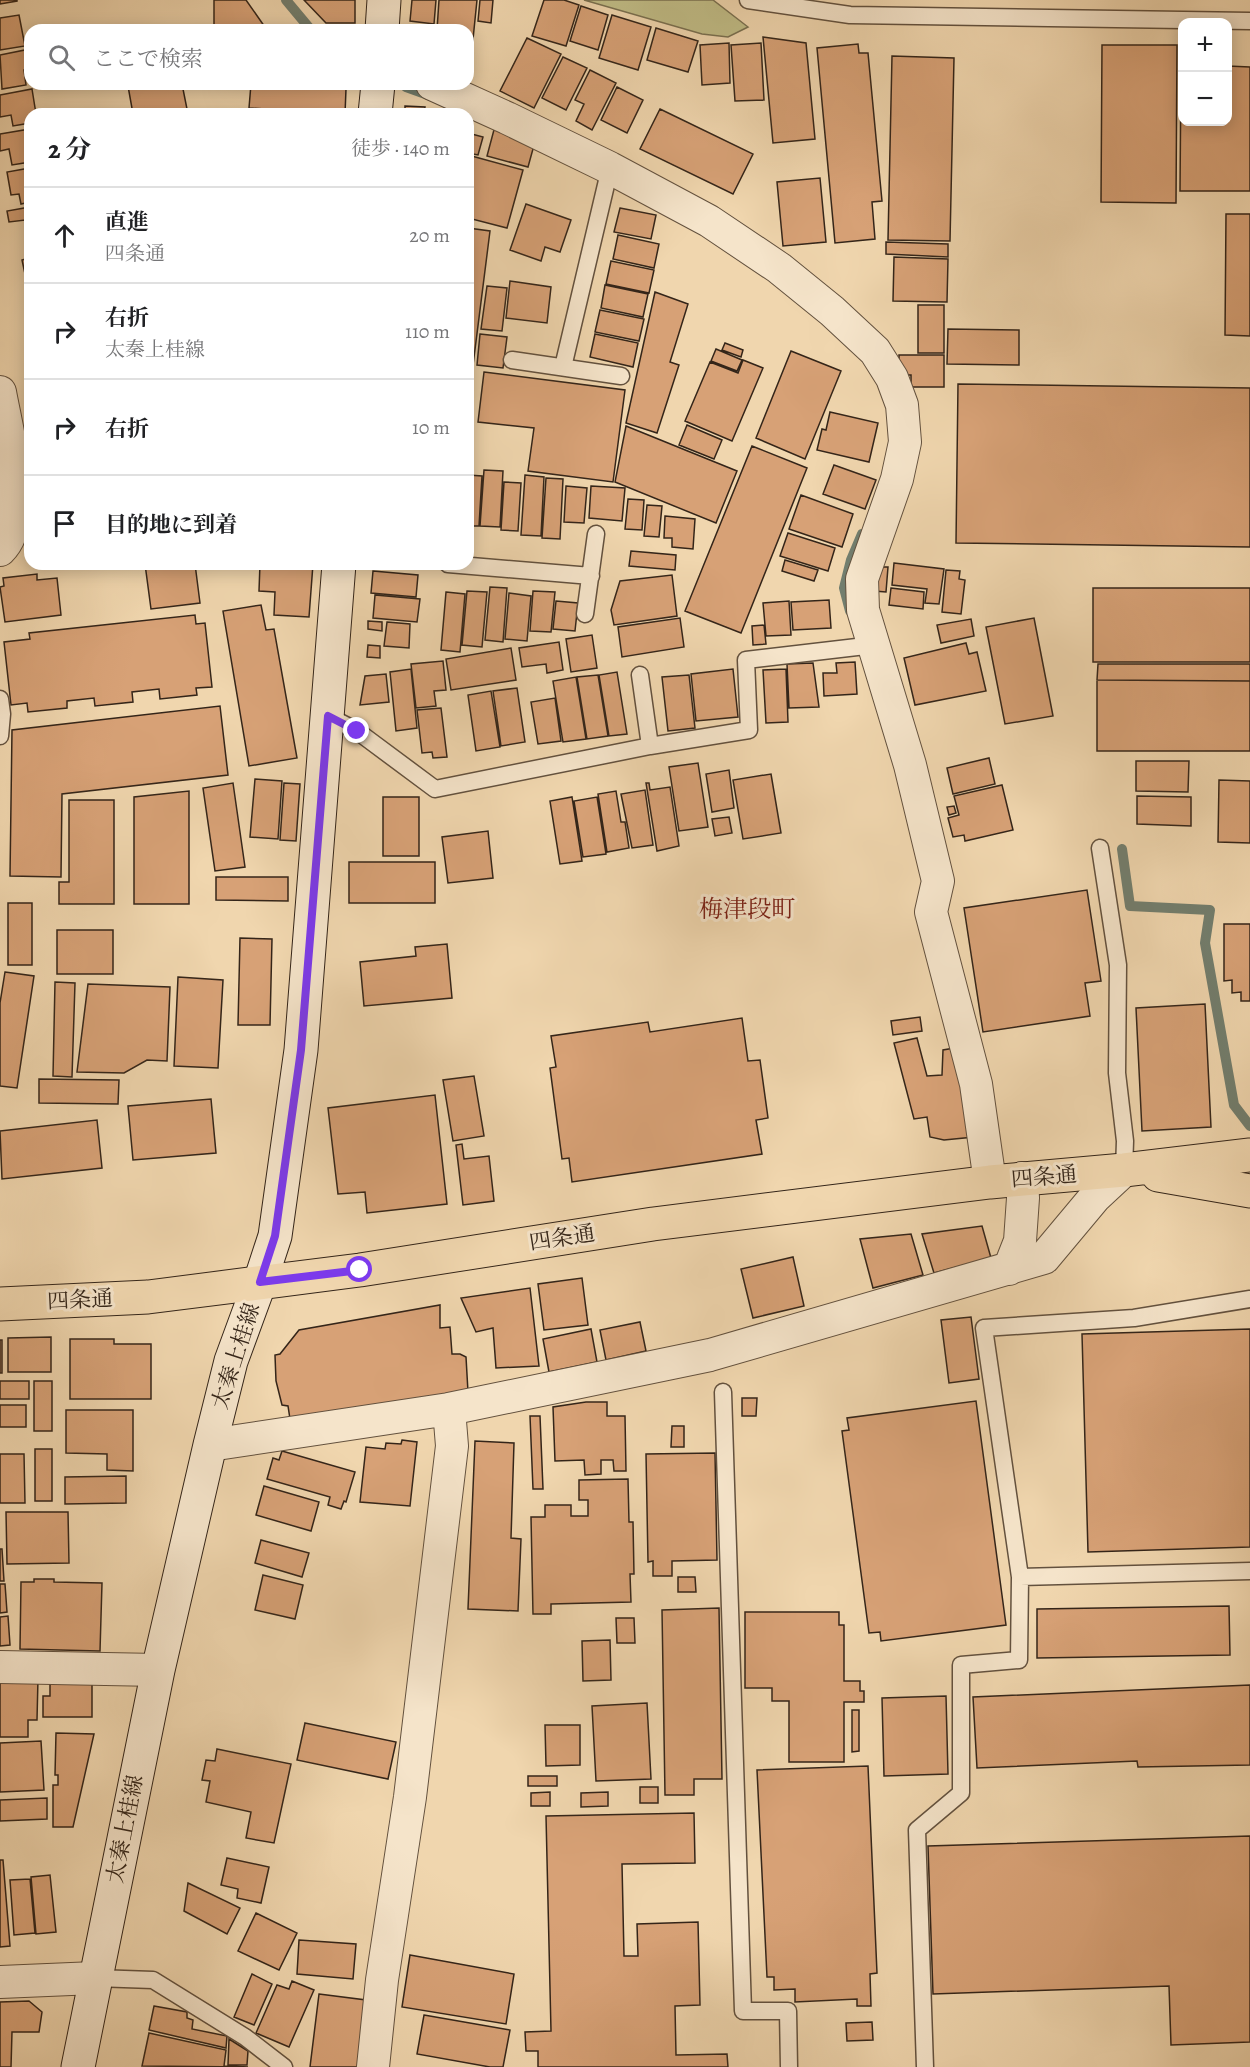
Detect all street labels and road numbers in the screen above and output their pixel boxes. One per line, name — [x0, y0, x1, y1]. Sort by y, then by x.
street label: 四条通 — [1010, 1159, 1078, 1195]
street label: 四条通 — [527, 1218, 597, 1258]
street label: 四条通 — [46, 1283, 114, 1317]
street label: 太秦上桂線 — [205, 1299, 267, 1413]
street label: 太秦上桂線 — [100, 1772, 150, 1886]

